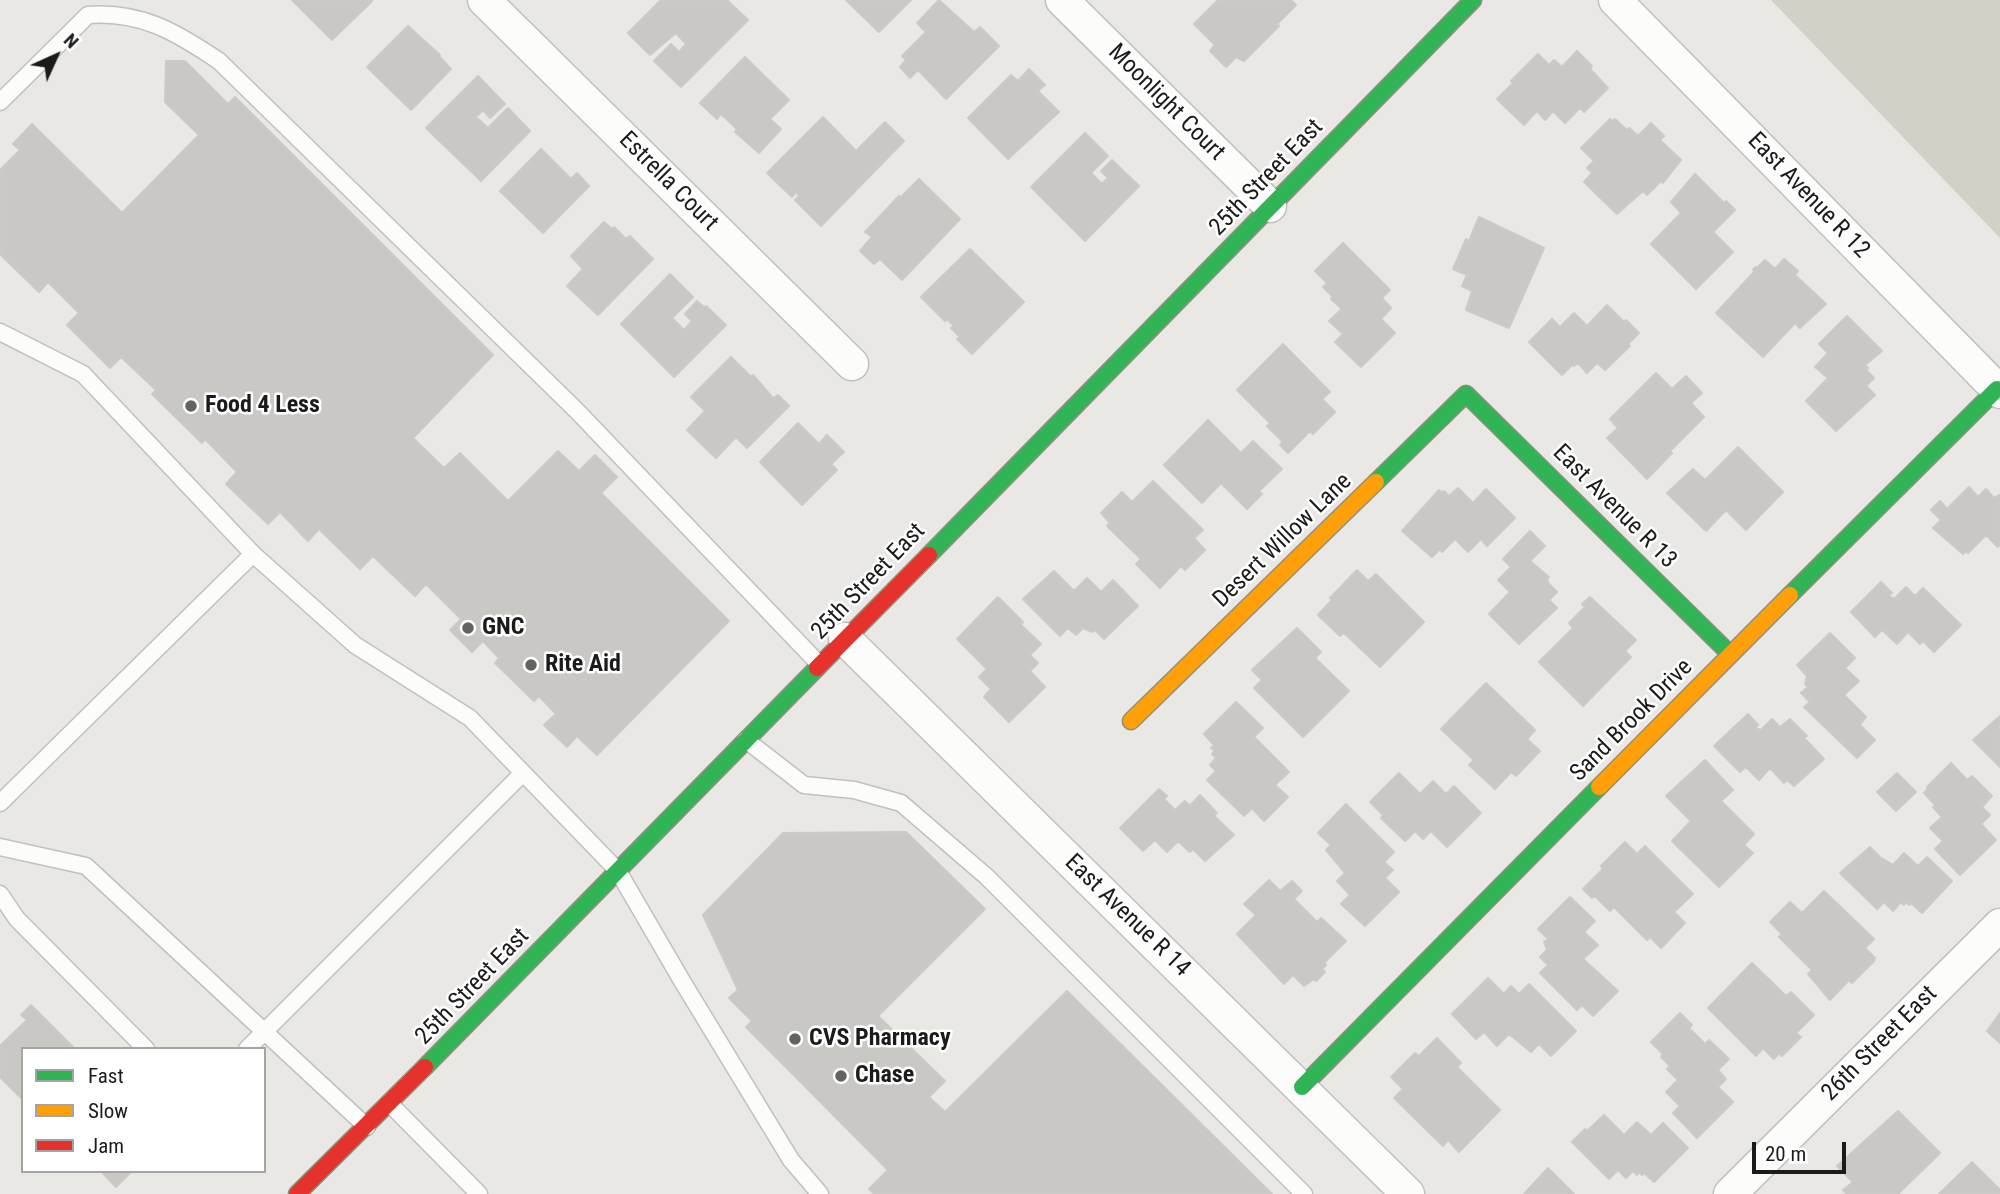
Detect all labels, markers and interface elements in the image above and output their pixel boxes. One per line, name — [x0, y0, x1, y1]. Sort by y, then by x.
north arrow — [21, 21, 91, 91]
text: N — [59, 29, 83, 53]
street label: Moonlight Court — [1102, 39, 1230, 167]
street label: 25th Street East — [1204, 114, 1330, 242]
street label: Estrella Court — [612, 126, 724, 238]
street label: East Avenue R 12 — [1741, 127, 1875, 265]
place label: Food 4 Less — [205, 392, 320, 420]
marker: Food 4 Less — [183, 398, 199, 414]
street label: East Avenue R 13 — [1546, 439, 1682, 575]
street label: Desert Willow Lane — [1208, 468, 1358, 614]
street label: 25th Street East — [806, 518, 932, 646]
place label: GNC — [482, 614, 524, 642]
marker: GNC — [460, 620, 476, 636]
place label: Rite Aid — [545, 651, 621, 679]
street label: Sand Brook Drive — [1565, 654, 1699, 788]
marker: Rite Aid — [523, 657, 539, 673]
street label: East Avenue R 14 — [1058, 849, 1196, 983]
street label: 25th Street East — [410, 923, 536, 1051]
street label: 26th Street East — [1816, 980, 1944, 1108]
place label: CVS Pharmacy — [809, 1025, 951, 1053]
marker: CVS Pharmacy — [787, 1031, 803, 1047]
legend — [21, 1047, 266, 1173]
place label: Chase — [855, 1062, 914, 1090]
text: Fast — [88, 1064, 124, 1088]
marker: Chase — [833, 1068, 849, 1084]
text: Slow — [88, 1099, 128, 1123]
scale bar — [1755, 1128, 1850, 1172]
text: Jam — [88, 1134, 124, 1158]
text: 20 m — [1765, 1142, 1806, 1166]

